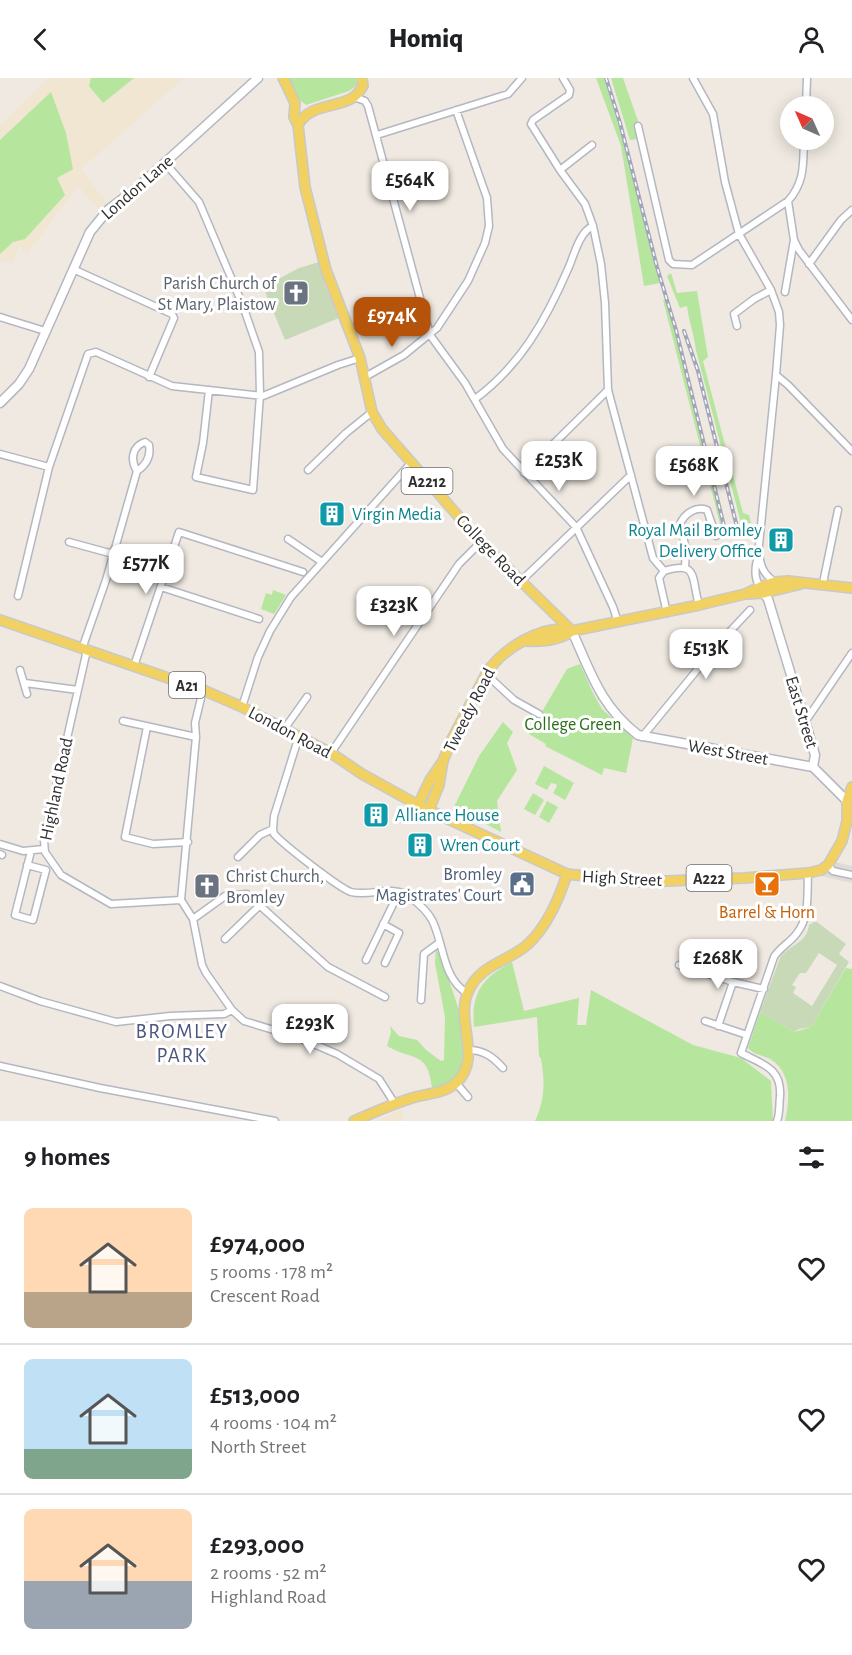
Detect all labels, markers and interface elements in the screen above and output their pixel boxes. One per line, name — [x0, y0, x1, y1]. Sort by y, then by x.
icon: back — [24, 23, 57, 56]
icon: person — [795, 23, 828, 56]
text: Homiq — [388, 25, 464, 52]
north arrow — [780, 96, 834, 150]
map controls — [780, 96, 834, 150]
street label: London Lane — [98, 152, 177, 224]
pin: £564K — [368, 161, 452, 212]
text: £564K — [386, 170, 434, 190]
place label: Parish Church of St Mary, Plaistow — [158, 275, 278, 314]
church icon: Parish Church of St Mary, Plaistow — [281, 278, 311, 308]
pin: £974K — [350, 297, 434, 348]
text: £974K — [368, 306, 416, 326]
pin: £253K — [517, 441, 601, 492]
pin: £568K — [652, 446, 736, 497]
text: £253K — [535, 450, 583, 470]
text: £568K — [670, 455, 718, 475]
road number: A2212 — [402, 468, 452, 494]
building icon: Virgin Media — [317, 499, 347, 529]
place label: Virgin Media — [352, 506, 442, 524]
street label: College Road — [452, 512, 528, 590]
place label: Royal Mail Bromley Delivery Office — [628, 522, 762, 561]
building icon: Royal Mail Bromley Delivery Office — [766, 525, 796, 555]
pin: £577K — [104, 544, 188, 595]
text: £577K — [123, 553, 169, 573]
pin: £323K — [352, 586, 436, 637]
text: £323K — [370, 595, 418, 615]
pin: £513K — [664, 629, 748, 680]
text: £513K — [683, 638, 729, 658]
street label: Tweedy Road — [441, 665, 499, 755]
road number: A21 — [169, 672, 205, 698]
street label: East Street — [782, 674, 821, 751]
street label: London Road — [245, 704, 334, 762]
park label: College Green — [524, 716, 622, 734]
street label: Highland Road — [37, 736, 77, 842]
street label: West Street — [686, 737, 770, 769]
building icon: Alliance House — [361, 800, 391, 830]
place label: Alliance House — [395, 807, 499, 825]
building icon: Wren Court — [405, 830, 435, 860]
place label: Wren Court — [440, 837, 520, 855]
road number: A222 — [686, 865, 732, 891]
place label: Bromley Magistrates' Court — [375, 866, 502, 905]
place label: Christ Church, Bromley — [226, 868, 324, 907]
street label: High Street — [581, 868, 663, 890]
public building icon: Bromley Magistrates' Court — [507, 869, 537, 899]
bar icon: Barrel & Horn — [752, 869, 782, 899]
church icon: Christ Church, Bromley — [192, 871, 222, 901]
place label: Barrel & Horn — [719, 904, 815, 922]
pin: £268K — [676, 939, 760, 990]
text: £268K — [693, 948, 743, 968]
pin: £293K — [268, 1004, 352, 1055]
text: £293K — [286, 1013, 334, 1033]
district label: BROMLEY PARK — [135, 1021, 229, 1066]
icon: filters — [795, 1141, 828, 1174]
text: 9 homes — [24, 1144, 110, 1170]
text: £974,000 — [210, 1231, 305, 1257]
icon: home — [72, 1232, 144, 1304]
icon: heart — [795, 1252, 828, 1285]
text: 5 rooms · 178 m² — [210, 1262, 333, 1282]
text: Crescent Road — [210, 1286, 320, 1306]
text: £513,000 — [210, 1382, 300, 1408]
icon: home — [72, 1383, 144, 1455]
icon: heart — [795, 1403, 828, 1436]
text: 4 rooms · 104 m² — [210, 1413, 337, 1433]
text: North Street — [210, 1437, 307, 1457]
text: £293,000 — [210, 1532, 304, 1558]
icon: home — [72, 1533, 144, 1605]
icon: heart — [795, 1553, 828, 1586]
text: 2 rooms · 52 m² — [210, 1563, 327, 1583]
text: Highland Road — [210, 1587, 326, 1607]

